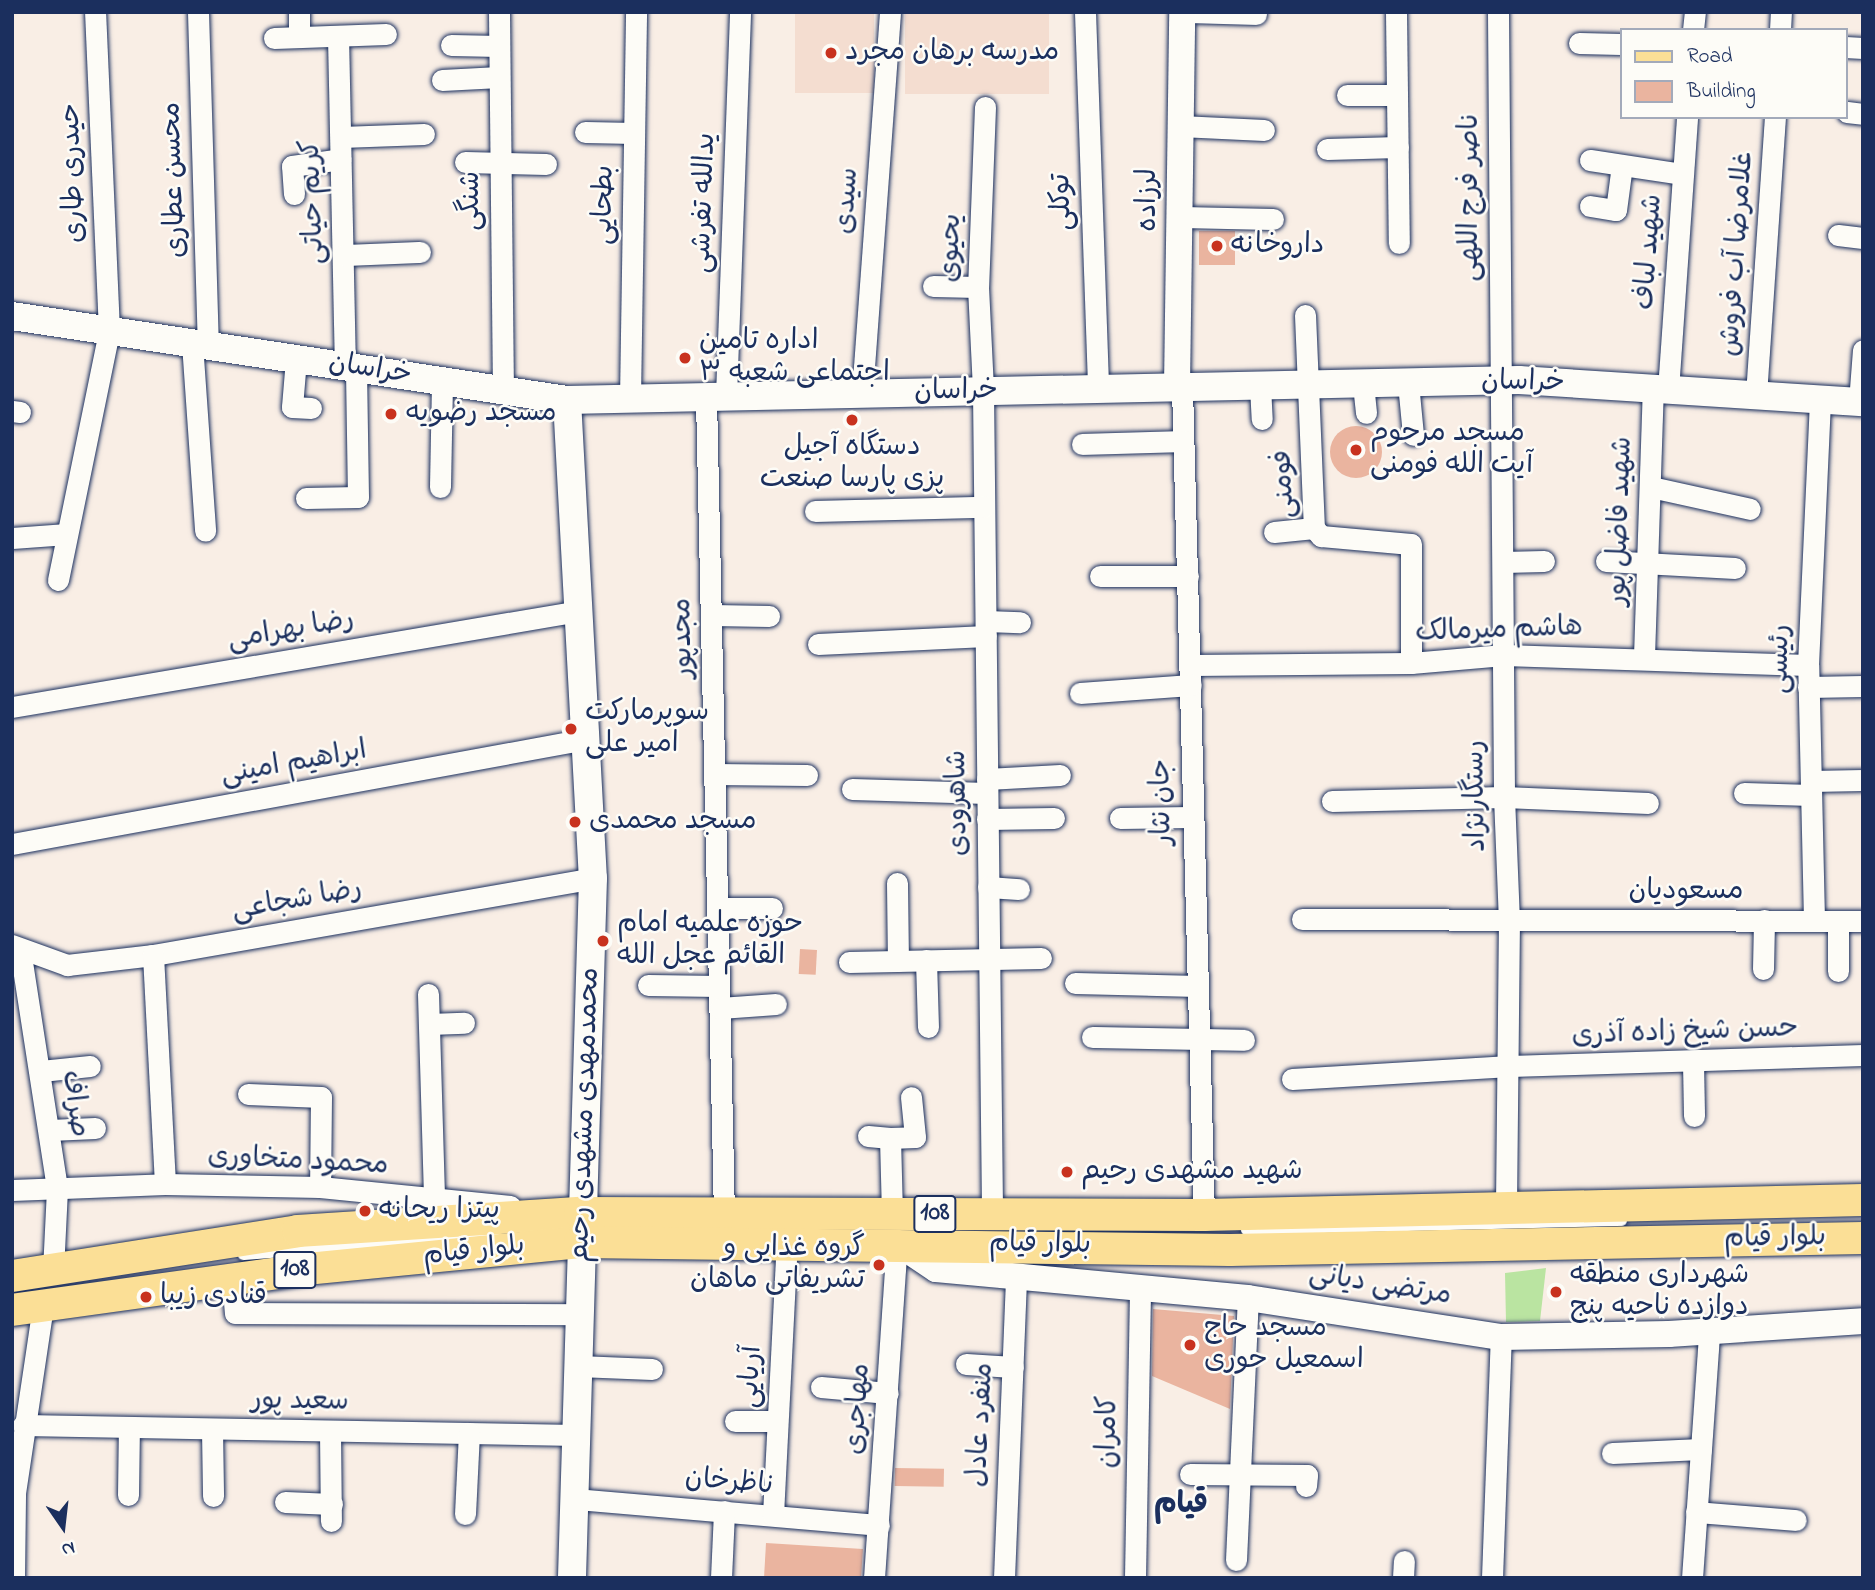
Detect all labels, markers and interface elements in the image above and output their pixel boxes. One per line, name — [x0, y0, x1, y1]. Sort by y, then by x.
legend — [1619, 28, 1847, 119]
place label: مدرسه برهان مجرد — [845, 36, 1059, 70]
text: Road — [1687, 42, 1733, 72]
marker: مدرسه برهان مجرد — [823, 45, 839, 61]
text: Building — [1687, 77, 1756, 107]
street label: محسن عطاری — [155, 101, 195, 259]
street label: حیدری طاری — [55, 102, 93, 244]
street label: ناصر فرج اللهی — [1454, 112, 1488, 282]
street label: یدالله تفرشی — [686, 132, 724, 274]
street label: کریم حیاتی — [295, 139, 333, 265]
street label: غلامرضا آب فروش — [1714, 150, 1762, 358]
street label: بطحایی — [588, 165, 622, 245]
street label: سیدی — [829, 167, 867, 235]
street label: لرزاده — [1132, 168, 1166, 232]
street label: شنگی — [455, 171, 489, 231]
street label: توکلی — [1045, 173, 1081, 231]
street label: شهید لباف — [1629, 193, 1671, 311]
street label: یحیوی — [934, 213, 970, 283]
place label: داروخانه — [1231, 229, 1324, 263]
marker: داروخانه — [1209, 238, 1225, 254]
place label: اداره تامین اجتماعی شعبه ۳ — [699, 325, 890, 391]
street label: خراسان — [326, 347, 414, 393]
marker: اداره تامین اجتماعی شعبه ۳ — [677, 350, 693, 366]
street label: خراسان — [1481, 365, 1565, 401]
street label: خراسان — [914, 374, 998, 410]
place label: مسجد رضویه — [405, 397, 557, 431]
marker: مسجد رضویه — [383, 406, 399, 422]
marker: دستگاه آجیل پزی پارسا صنعت — [844, 412, 860, 428]
place label: مسجد مرحوم آیت الله فومنی — [1370, 417, 1533, 483]
place label: دستگاه آجیل پزی پارسا صنعت — [760, 431, 944, 497]
street label: شهید فاضل پور — [1601, 436, 1641, 606]
marker: مسجد مرحوم آیت الله فومنی — [1348, 442, 1364, 458]
street label: فومنی — [1266, 449, 1304, 519]
street label: مجدپور — [667, 598, 701, 678]
street label: رضا بهرامی — [225, 603, 357, 659]
street label: هاشم میرمالک — [1415, 611, 1583, 651]
street label: رئیسی — [1764, 624, 1798, 694]
place label: سوپرمارکت امیر علی — [585, 696, 709, 762]
marker: سوپرمارکت امیر علی — [563, 721, 579, 737]
street label: ابراهیم امینی — [218, 735, 370, 793]
street label: رستگارنژاد — [1459, 740, 1495, 852]
street label: شاهرودی — [941, 750, 977, 856]
street label: جان نثار — [1145, 759, 1181, 845]
place label: مسجد محمدی — [589, 805, 757, 839]
marker: مسجد محمدی — [567, 814, 583, 830]
street label: رضا شجاعی — [229, 873, 365, 929]
street label: مسعودیان — [1629, 875, 1743, 909]
place label: حوزه علمیه امام القائم عجل الله — [617, 908, 803, 974]
marker: حوزه علمیه امام القائم عجل الله — [595, 933, 611, 949]
street label: محمدمهدی مشهدی رحیم — [564, 967, 608, 1263]
street label: حسن شیخ زاده آذری — [1571, 1012, 1799, 1054]
street label: صراف — [53, 1068, 95, 1140]
street label: محمود متخاوری — [207, 1140, 389, 1184]
place label: شهید مشهدی رحیم — [1081, 1155, 1303, 1189]
marker: شهید مشهدی رحیم — [1059, 1164, 1075, 1180]
road number: 108 — [912, 1191, 958, 1236]
place label: پیتزا ریحانه — [379, 1194, 500, 1228]
marker: پیتزا ریحانه — [357, 1203, 373, 1219]
street label: بلوار قیام — [1724, 1221, 1826, 1257]
street label: بلوار قیام — [989, 1227, 1091, 1263]
street label: بلوار قیام — [421, 1230, 527, 1274]
place label: گروه غذایی و تشریفاتی ماهان — [690, 1232, 865, 1298]
road number: 108 — [272, 1247, 318, 1292]
marker: گروه غذایی و تشریفاتی ماهان — [871, 1257, 887, 1273]
street label: مرتضی دیانی — [1306, 1258, 1454, 1314]
place label: شهرداری منطقه دوازده ناحیه پنج — [1570, 1259, 1749, 1325]
place label: قنادی زیبا — [160, 1280, 267, 1314]
marker: شهرداری منطقه دوازده ناحیه پنج — [1548, 1284, 1564, 1300]
marker: قنادی زیبا — [138, 1289, 154, 1305]
place label: مسجد حاج اسمعیل حوری — [1204, 1312, 1364, 1378]
marker: مسجد حاج اسمعیل حوری — [1182, 1337, 1198, 1353]
street label: آریایی — [734, 1345, 770, 1409]
street label: مهاجری — [839, 1362, 879, 1456]
street label: منفرد عادل — [962, 1362, 1002, 1488]
street label: سعید پور — [251, 1384, 349, 1420]
street label: کامران — [1092, 1395, 1126, 1469]
street label: ناظرخان — [684, 1462, 774, 1504]
district label: قیام — [1154, 1487, 1208, 1523]
north arrow — [28, 1492, 98, 1562]
text: N — [59, 1533, 78, 1563]

